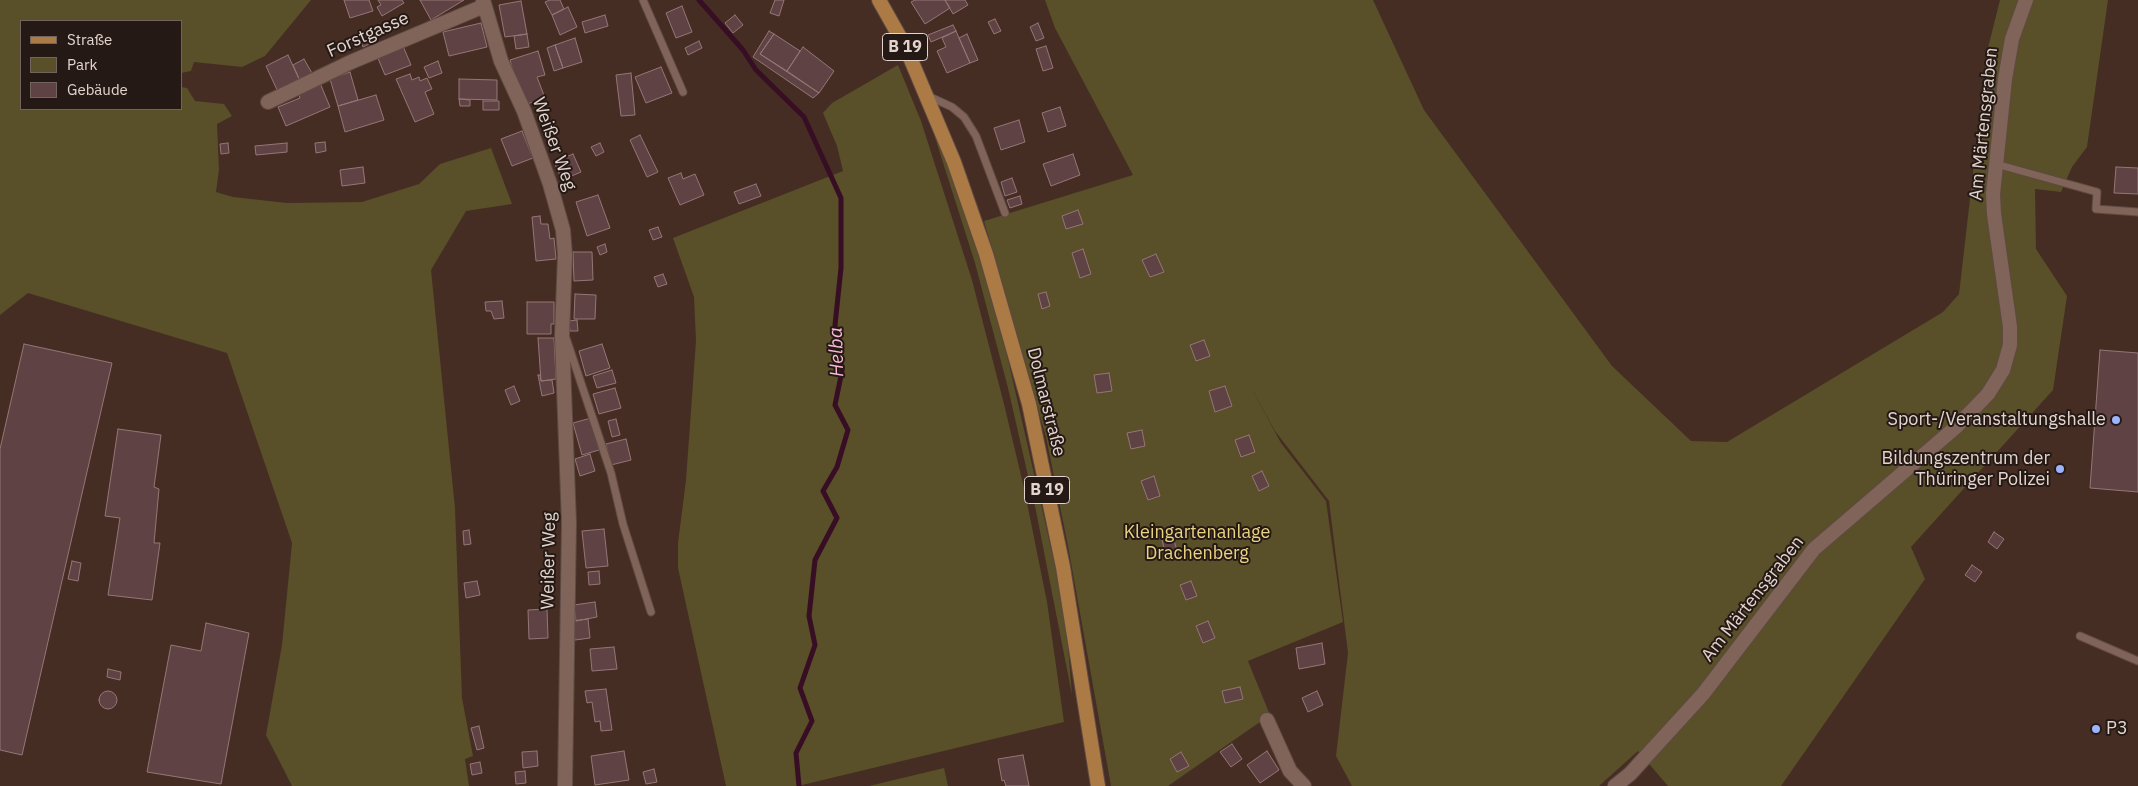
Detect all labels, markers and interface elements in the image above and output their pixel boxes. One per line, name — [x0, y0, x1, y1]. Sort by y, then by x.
street label: Forstgasse — [324, 7, 412, 63]
legend — [20, 20, 182, 110]
text: Straße — [67, 30, 112, 49]
road number: B 19 — [882, 34, 928, 61]
street label: Am Märtensgraben — [1965, 47, 2003, 201]
text: Park — [67, 55, 97, 74]
text: Gebäude — [67, 80, 128, 99]
street label: Weißer Weg — [527, 94, 581, 194]
water label: Helba — [825, 327, 849, 377]
street label: Dolmarstraße — [1022, 345, 1070, 459]
place label: Sport-/Veranstaltungshalle — [1887, 409, 2106, 431]
marker: Sport-/Veranstaltungshalle — [2110, 414, 2122, 426]
place label: Bildungszentrum der Thüringer Polizei — [1882, 448, 2050, 490]
marker: Bildungszentrum der Thüringer Polizei — [2054, 463, 2066, 475]
road number: B 19 — [1024, 476, 1070, 504]
street label: Weißer Weg — [537, 512, 561, 610]
park label: Kleingartenanlage Drachenberg — [1124, 522, 1270, 564]
street label: Am Märtensgraben — [1697, 532, 1809, 666]
place label: P3 — [2106, 718, 2128, 740]
marker: P3 — [2090, 723, 2102, 735]

